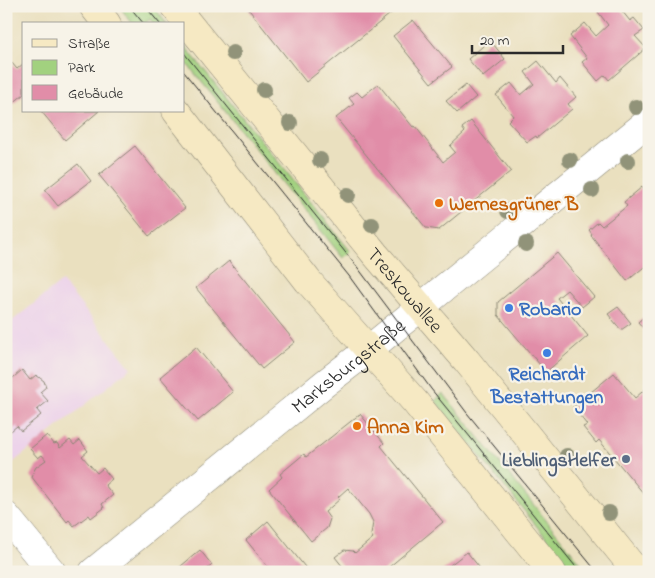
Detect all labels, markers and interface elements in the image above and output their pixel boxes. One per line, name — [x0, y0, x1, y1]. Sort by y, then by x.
legend — [22, 22, 185, 112]
scale bar — [472, 22, 564, 54]
text: 20 m — [480, 30, 510, 52]
text: Straße — [68, 33, 110, 55]
text: Park — [68, 57, 96, 79]
text: Gebäude — [68, 83, 124, 105]
place label: Wernesgrüner B — [449, 191, 579, 221]
marker: Wernesgrüner B — [433, 197, 445, 209]
street label: Treskowallee — [358, 242, 449, 340]
place label: Robario — [519, 296, 581, 325]
marker: Robario — [503, 302, 515, 314]
street label: Marksburgstraße — [286, 313, 413, 422]
marker: Reichardt Bestattungen — [541, 347, 553, 359]
place label: Reichardt Bestattungen — [490, 361, 603, 414]
place label: Anna Kim — [367, 414, 444, 443]
marker: Anna Kim — [351, 420, 363, 432]
place label: LieblingsHelfer — [502, 447, 617, 477]
marker: LieblingsHelfer — [620, 453, 632, 465]

